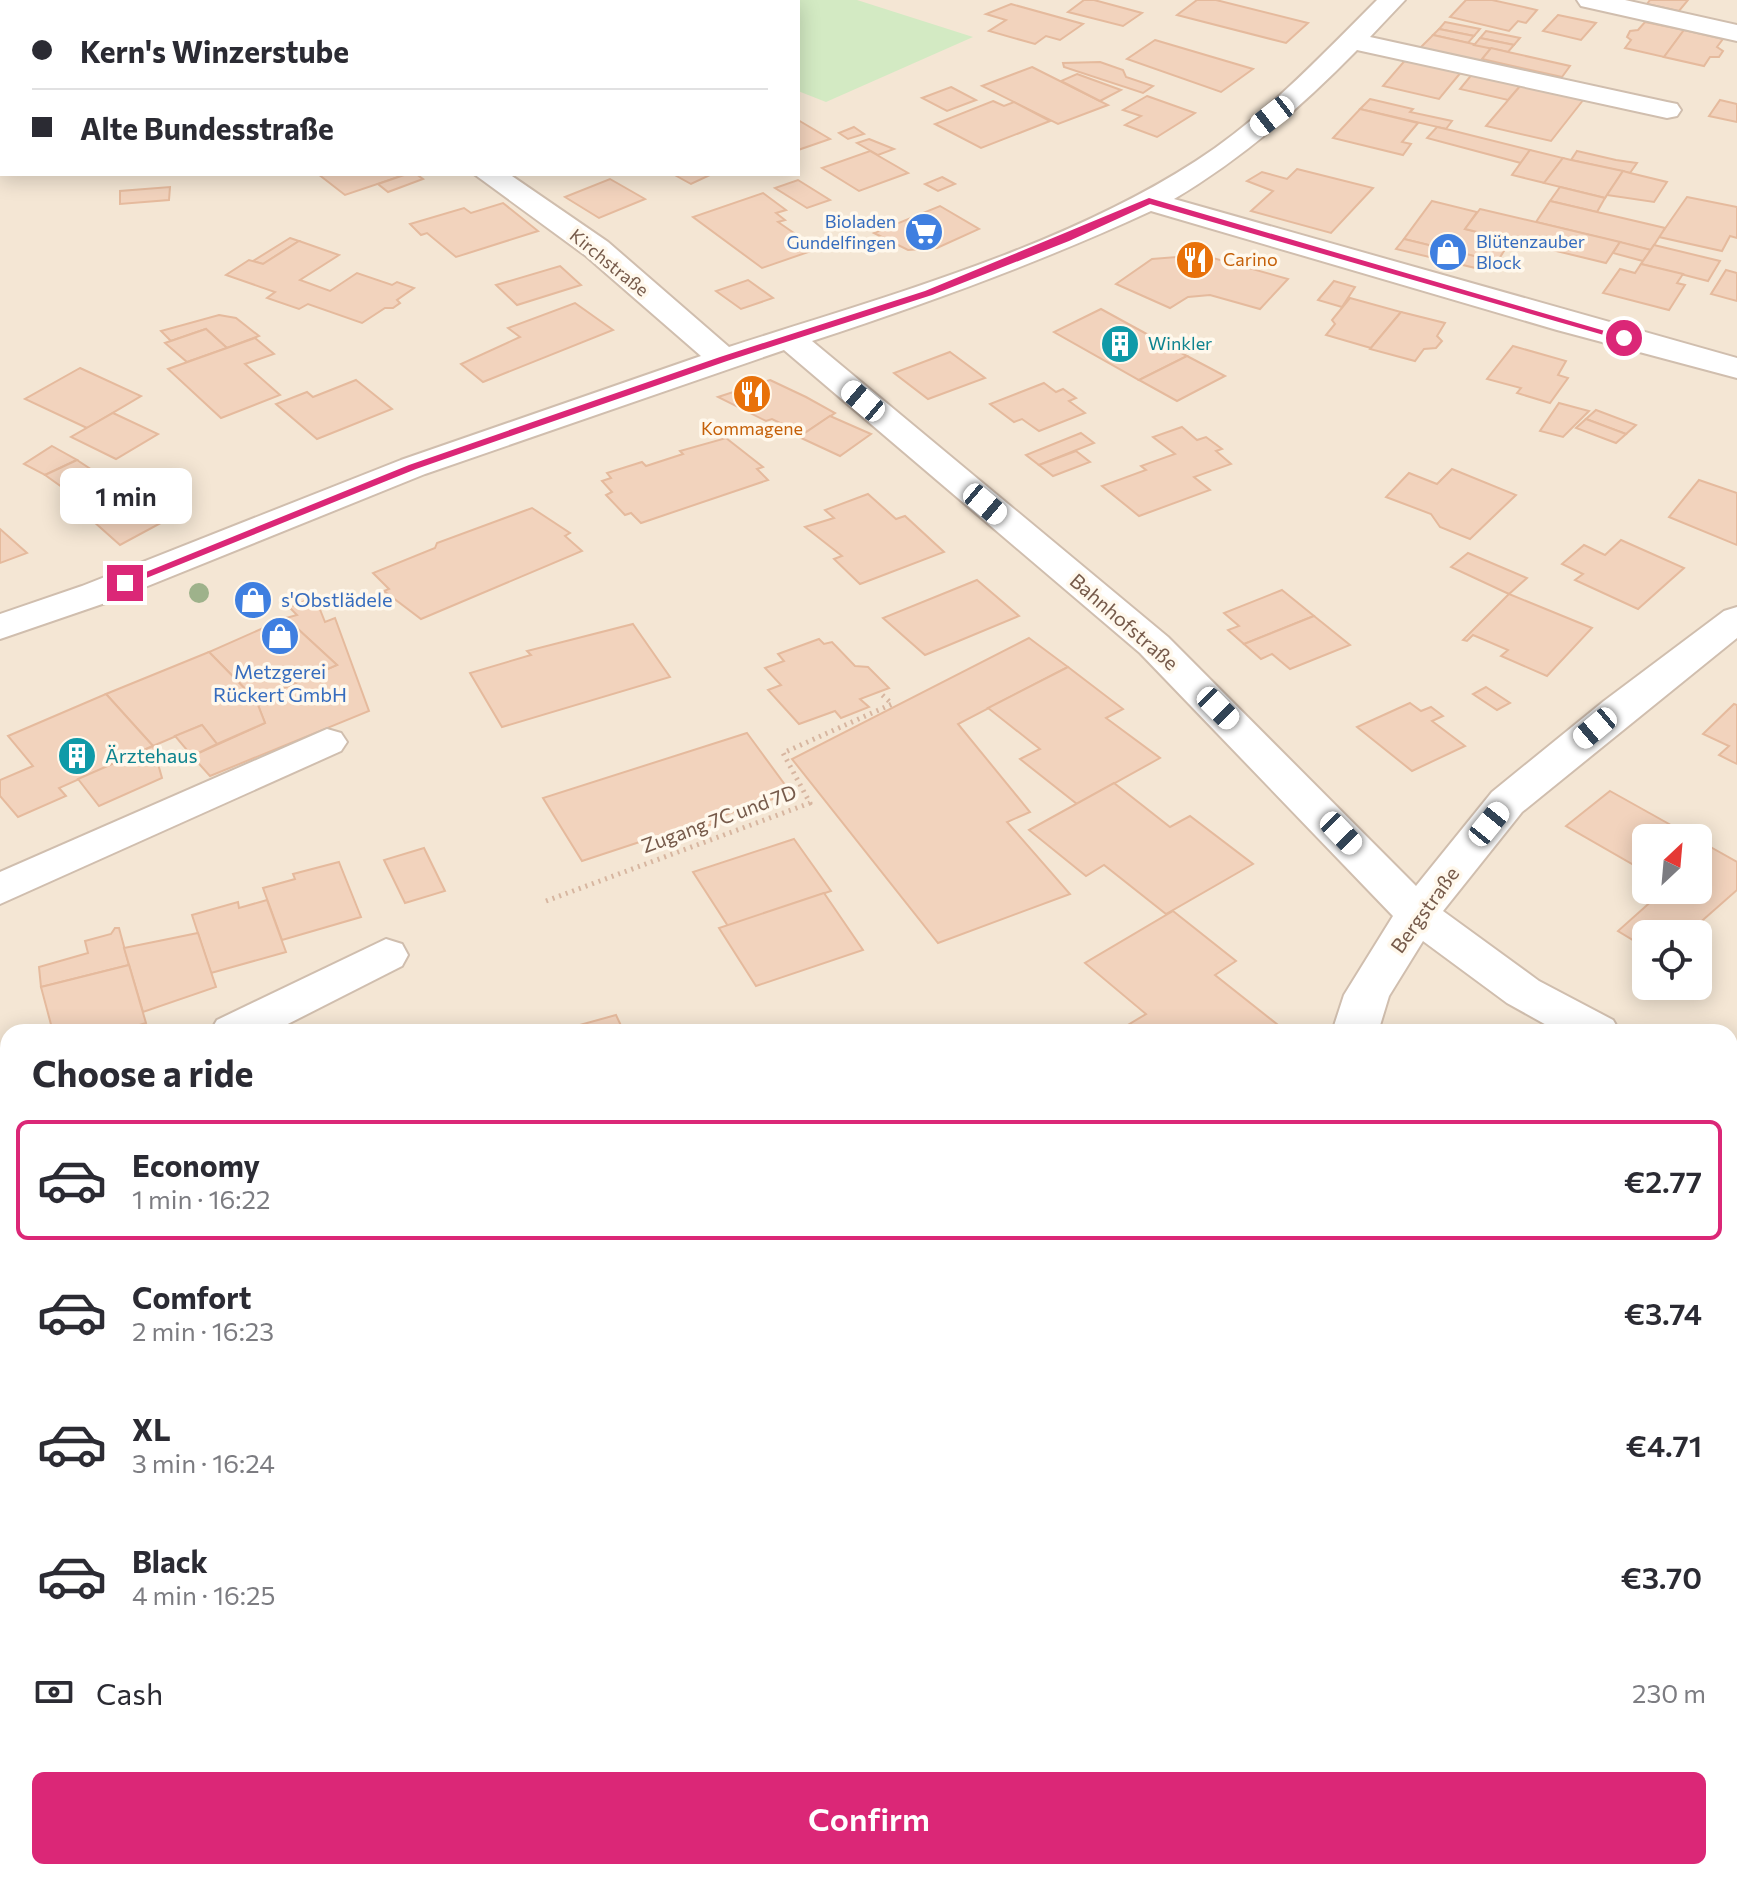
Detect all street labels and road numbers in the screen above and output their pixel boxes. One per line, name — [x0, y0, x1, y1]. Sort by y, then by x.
street label: Kirchstraße — [566, 224, 654, 301]
street label: Bahnhofstraße — [1066, 568, 1184, 675]
street label: Zugang 7C und 7D — [638, 779, 799, 857]
street label: Bergstraße — [1385, 862, 1463, 957]

